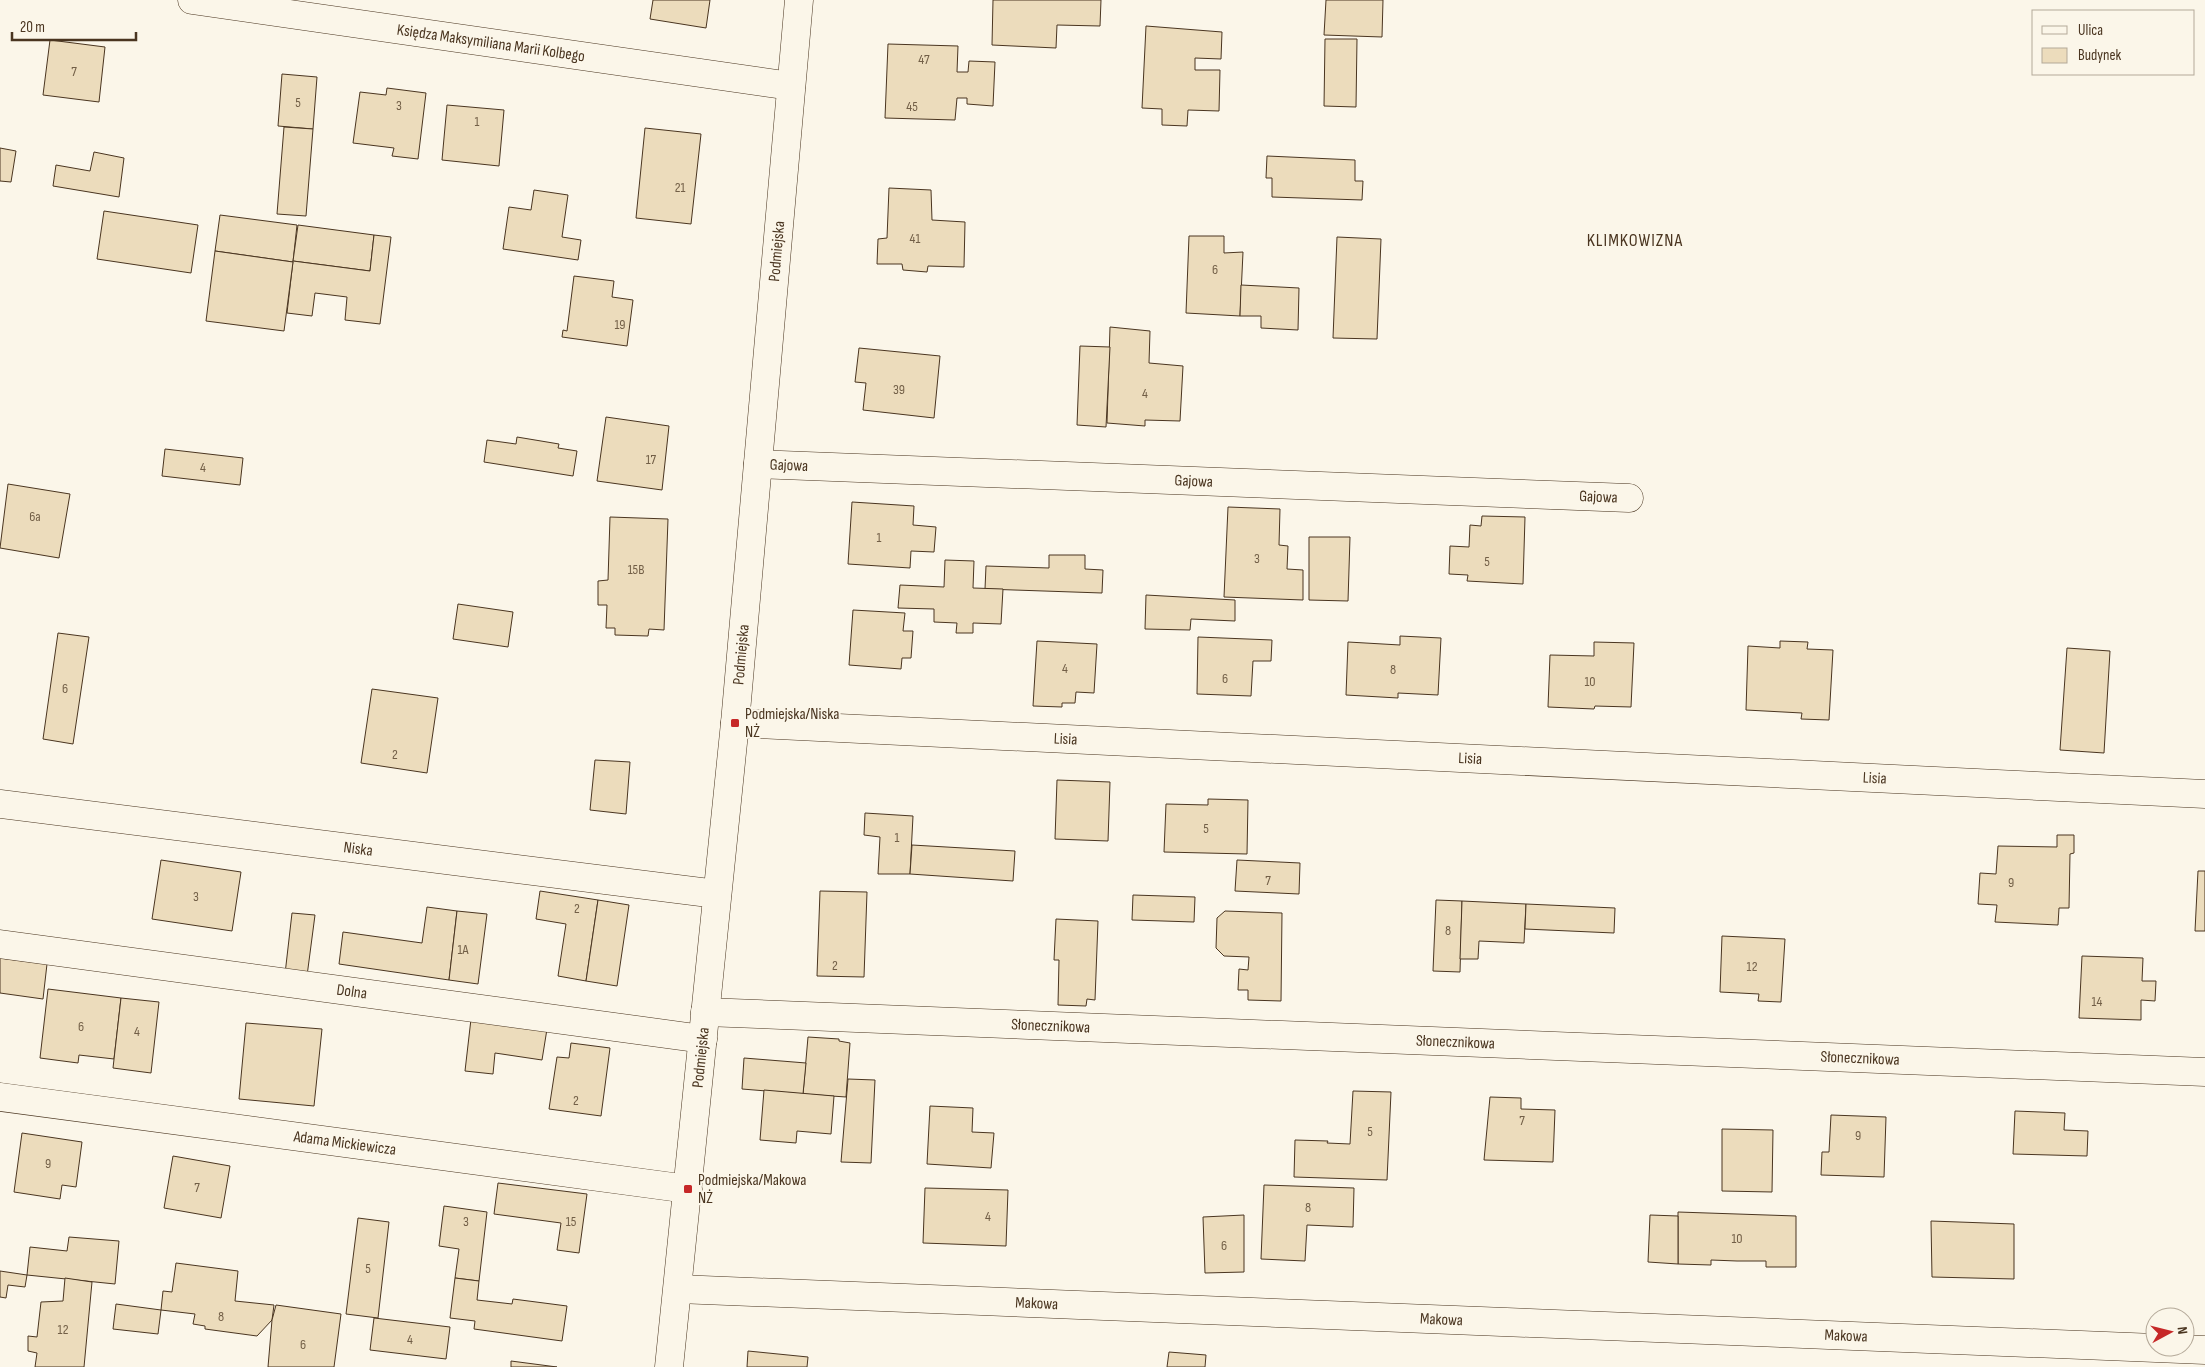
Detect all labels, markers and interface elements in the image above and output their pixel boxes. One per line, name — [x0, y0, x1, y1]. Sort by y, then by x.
scale bar — [12, 10, 136, 42]
legend — [2032, 10, 2195, 75]
text: 20 m — [20, 18, 45, 37]
street label: Księdza Maksymiliana Marii Kolbego — [396, 20, 586, 66]
text: Ulica — [2078, 21, 2103, 40]
text: Budynek — [2078, 46, 2121, 65]
house number: 47 — [918, 51, 930, 68]
house number: 7 — [71, 63, 77, 80]
house number: 5 — [295, 94, 301, 111]
house number: 3 — [396, 97, 402, 114]
house number: 45 — [906, 98, 918, 115]
house number: 1 — [475, 113, 480, 130]
house number: 21 — [675, 179, 685, 196]
street label: Podmiejska — [765, 220, 789, 282]
house number: 41 — [910, 230, 920, 247]
district label: KLIMKOWIZNA — [1587, 230, 1683, 251]
house number: 6 — [1212, 261, 1218, 278]
house number: 19 — [614, 316, 626, 333]
house number: 39 — [893, 381, 905, 398]
house number: 4 — [1142, 385, 1148, 402]
house number: 17 — [646, 451, 657, 468]
street label: Gajowa — [769, 455, 809, 475]
house number: 4 — [200, 459, 206, 476]
street label: Gajowa — [1174, 471, 1213, 491]
street label: Gajowa — [1579, 487, 1618, 507]
house number: 6a — [29, 508, 41, 525]
house number: 1 — [877, 529, 882, 546]
house number: 3 — [1254, 550, 1260, 567]
house number: 5 — [1484, 553, 1490, 570]
house number: 15B — [628, 561, 644, 578]
street label: Podmiejska — [729, 624, 753, 686]
house number: 4 — [1062, 660, 1068, 677]
house number: 8 — [1390, 661, 1396, 678]
house number: 6 — [1222, 670, 1228, 687]
house number: 10 — [1584, 673, 1596, 690]
house number: 6 — [62, 680, 68, 697]
place label: Podmiejska/Niska NŻ — [745, 705, 839, 742]
marker: Podmiejska/Niska NŻ — [729, 717, 741, 729]
street label: Lisia — [1053, 729, 1078, 749]
house number: 2 — [392, 746, 398, 763]
street label: Lisia — [1458, 748, 1482, 769]
street label: Lisia — [1862, 768, 1887, 788]
house number: 5 — [1203, 820, 1209, 837]
house number: 1 — [895, 829, 900, 846]
street label: Niska — [343, 838, 374, 860]
house number: 7 — [1265, 872, 1271, 889]
house number: 9 — [2008, 874, 2014, 891]
house number: 3 — [193, 888, 199, 905]
house number: 2 — [574, 900, 580, 917]
house number: 8 — [1445, 922, 1451, 939]
house number: 1A — [457, 941, 470, 958]
house number: 2 — [832, 957, 838, 974]
house number: 12 — [1747, 958, 1758, 975]
street label: Dolna — [335, 980, 368, 1003]
house number: 14 — [2092, 993, 2103, 1010]
street label: Słonecznikowa — [1011, 1015, 1091, 1037]
house number: 6 — [78, 1018, 84, 1035]
house number: 4 — [134, 1023, 140, 1040]
street label: Podmiejska — [688, 1026, 713, 1089]
street label: Słonecznikowa — [1416, 1031, 1495, 1053]
street label: Słonecznikowa — [1820, 1047, 1900, 1069]
house number: 2 — [573, 1092, 579, 1109]
house number: 7 — [1519, 1112, 1525, 1129]
house number: 5 — [1367, 1123, 1373, 1140]
street label: Adama Mickiewicza — [292, 1127, 397, 1159]
house number: 9 — [1855, 1127, 1861, 1144]
house number: 9 — [45, 1155, 51, 1172]
place label: Podmiejska/Makowa NŻ — [698, 1171, 806, 1208]
house number: 7 — [194, 1179, 200, 1196]
marker: Podmiejska/Makowa NŻ — [682, 1183, 694, 1195]
house number: 8 — [1305, 1199, 1311, 1216]
house number: 4 — [985, 1208, 991, 1225]
house number: 3 — [463, 1213, 469, 1230]
house number: 15 — [566, 1213, 577, 1230]
house number: 10 — [1731, 1230, 1743, 1247]
house number: 6 — [1221, 1237, 1227, 1254]
house number: 5 — [365, 1260, 371, 1277]
street label: Makowa — [1015, 1293, 1059, 1314]
north arrow — [2145, 1307, 2195, 1357]
house number: 8 — [218, 1308, 224, 1325]
street label: Makowa — [1419, 1309, 1463, 1330]
house number: 12 — [58, 1321, 69, 1338]
street label: Makowa — [1824, 1325, 1868, 1346]
text: N — [2174, 1326, 2191, 1335]
house number: 4 — [407, 1331, 413, 1348]
house number: 6 — [300, 1336, 306, 1353]

